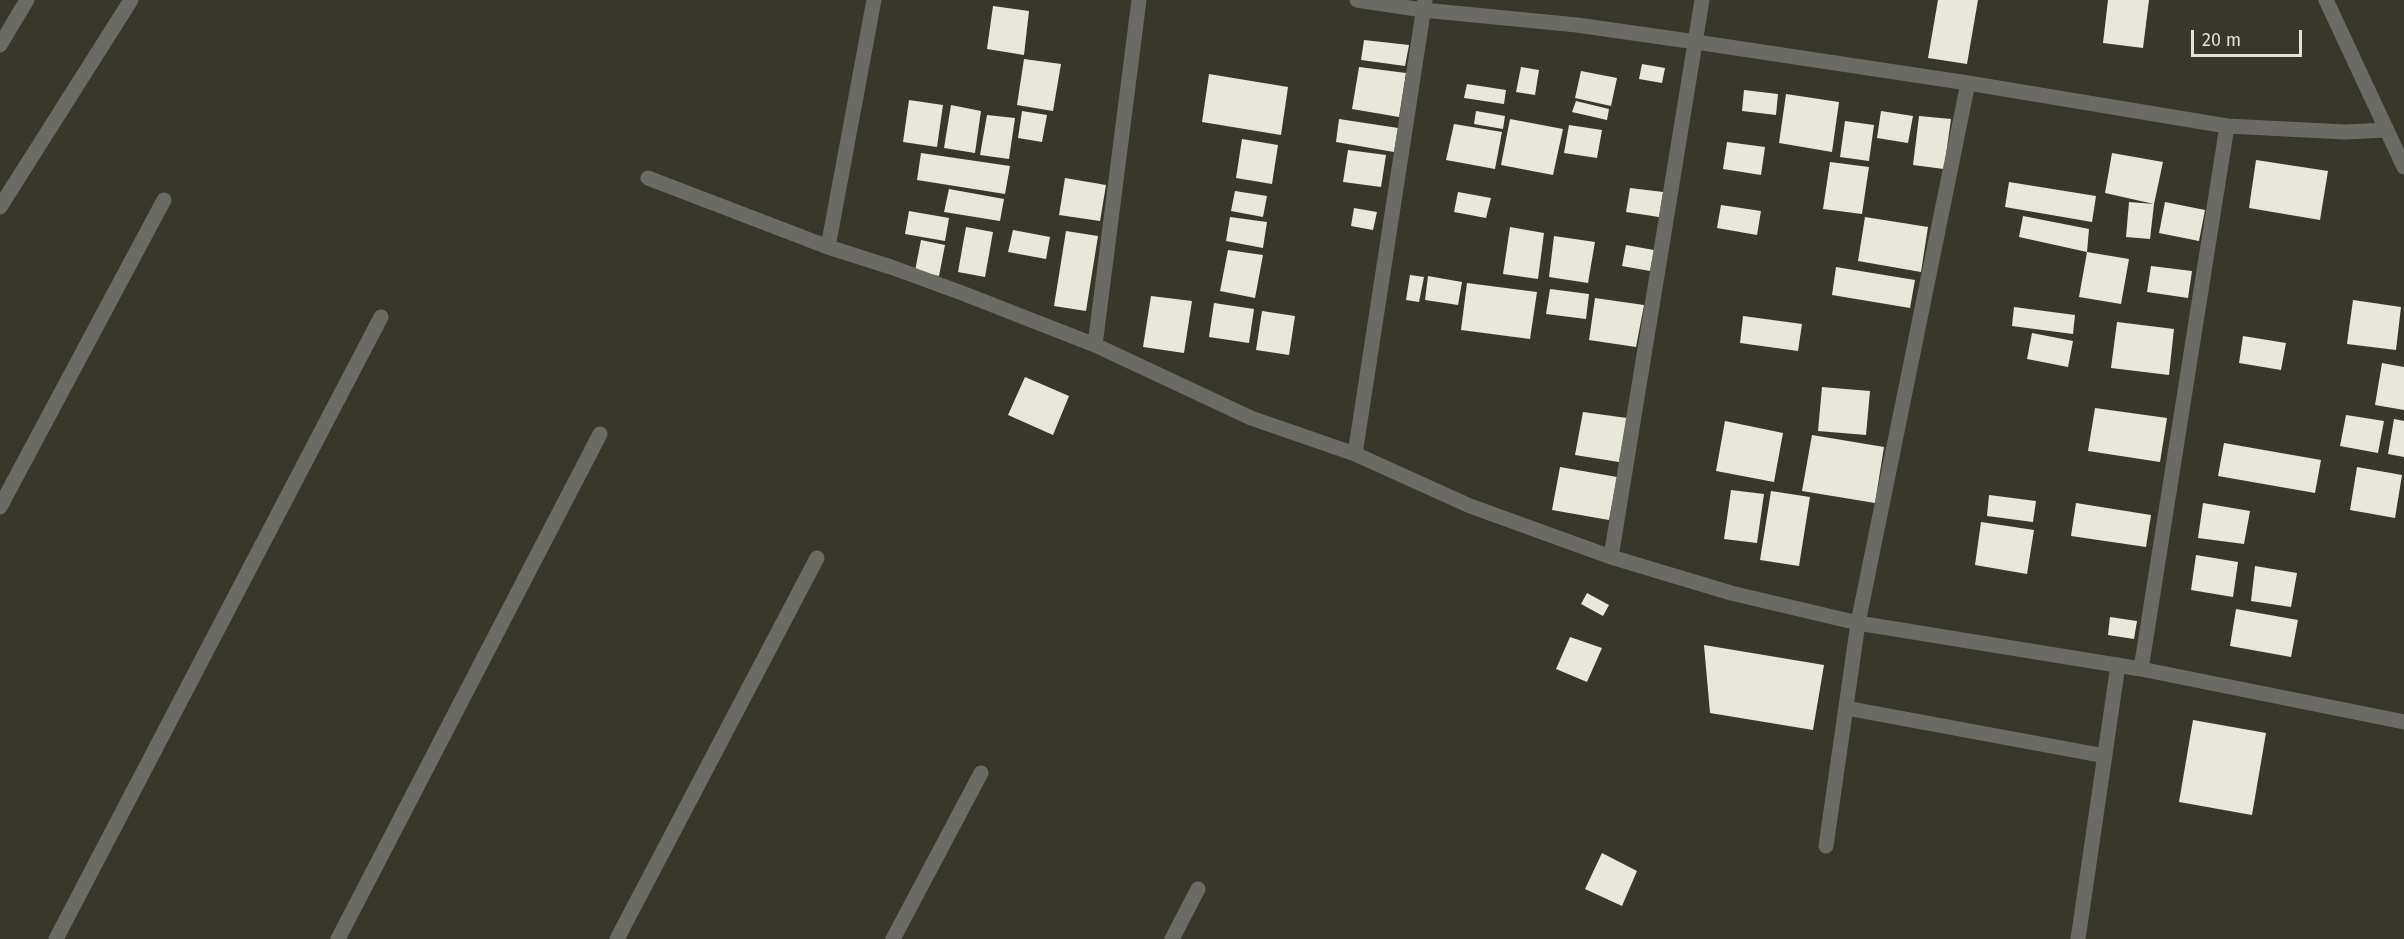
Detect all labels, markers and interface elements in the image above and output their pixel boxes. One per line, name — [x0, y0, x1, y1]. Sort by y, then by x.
scale bar — [2194, 18, 2305, 56]
text: 20 m — [2202, 29, 2241, 51]

